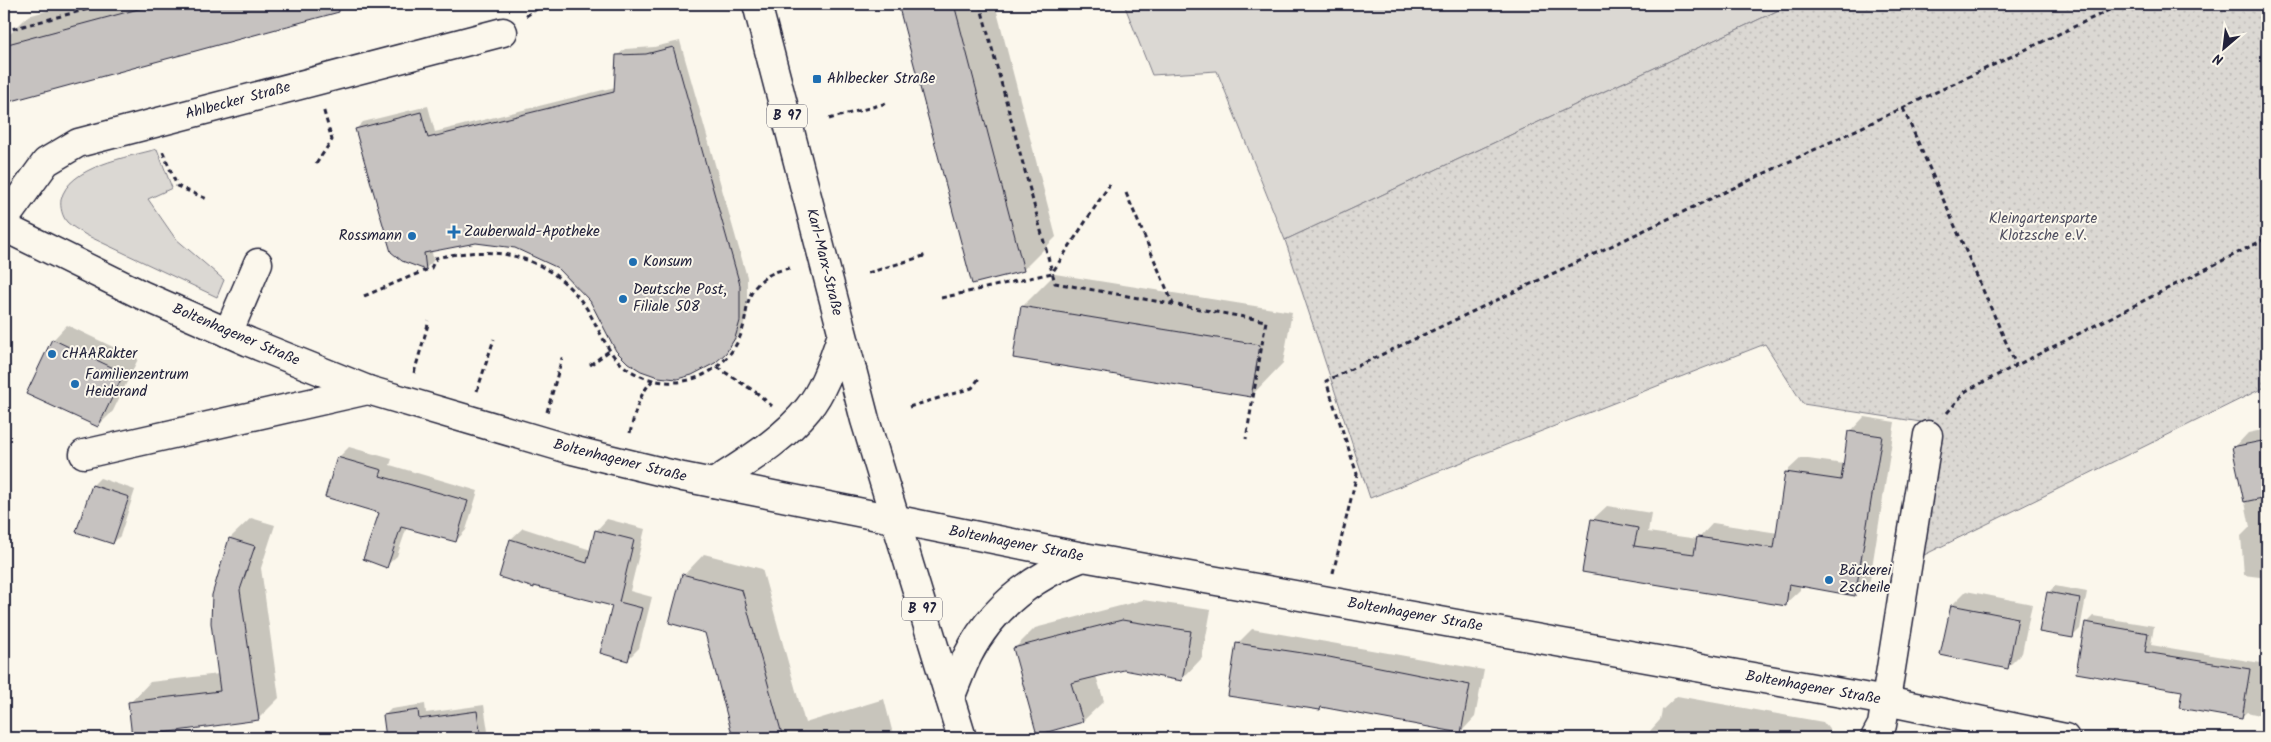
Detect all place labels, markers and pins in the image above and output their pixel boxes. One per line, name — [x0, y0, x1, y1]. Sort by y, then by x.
place label: Ahlbecker Straße — [827, 67, 935, 91]
marker: Ahlbecker Straße — [811, 73, 823, 85]
place label: Zauberwald-Apotheke — [464, 220, 600, 244]
place label: Rossmann — [339, 224, 402, 248]
marker: Zauberwald-Apotheke — [448, 226, 460, 238]
marker: Rossmann — [406, 230, 418, 242]
place label: Konsum — [643, 250, 692, 274]
marker: Konsum — [627, 256, 639, 268]
place label: Deutsche Post, Filiale 508 — [633, 278, 727, 319]
marker: Deutsche Post, Filiale 508 — [617, 293, 629, 305]
place label: cHAARakter — [62, 342, 138, 366]
marker: cHAARakter — [46, 348, 58, 360]
place label: Familienzentrum Heiderand — [85, 363, 189, 404]
marker: Familienzentrum Heiderand — [69, 378, 81, 390]
place label: Bäckerei Zscheile — [1839, 559, 1893, 600]
marker: Bäckerei Zscheile — [1823, 574, 1835, 586]

